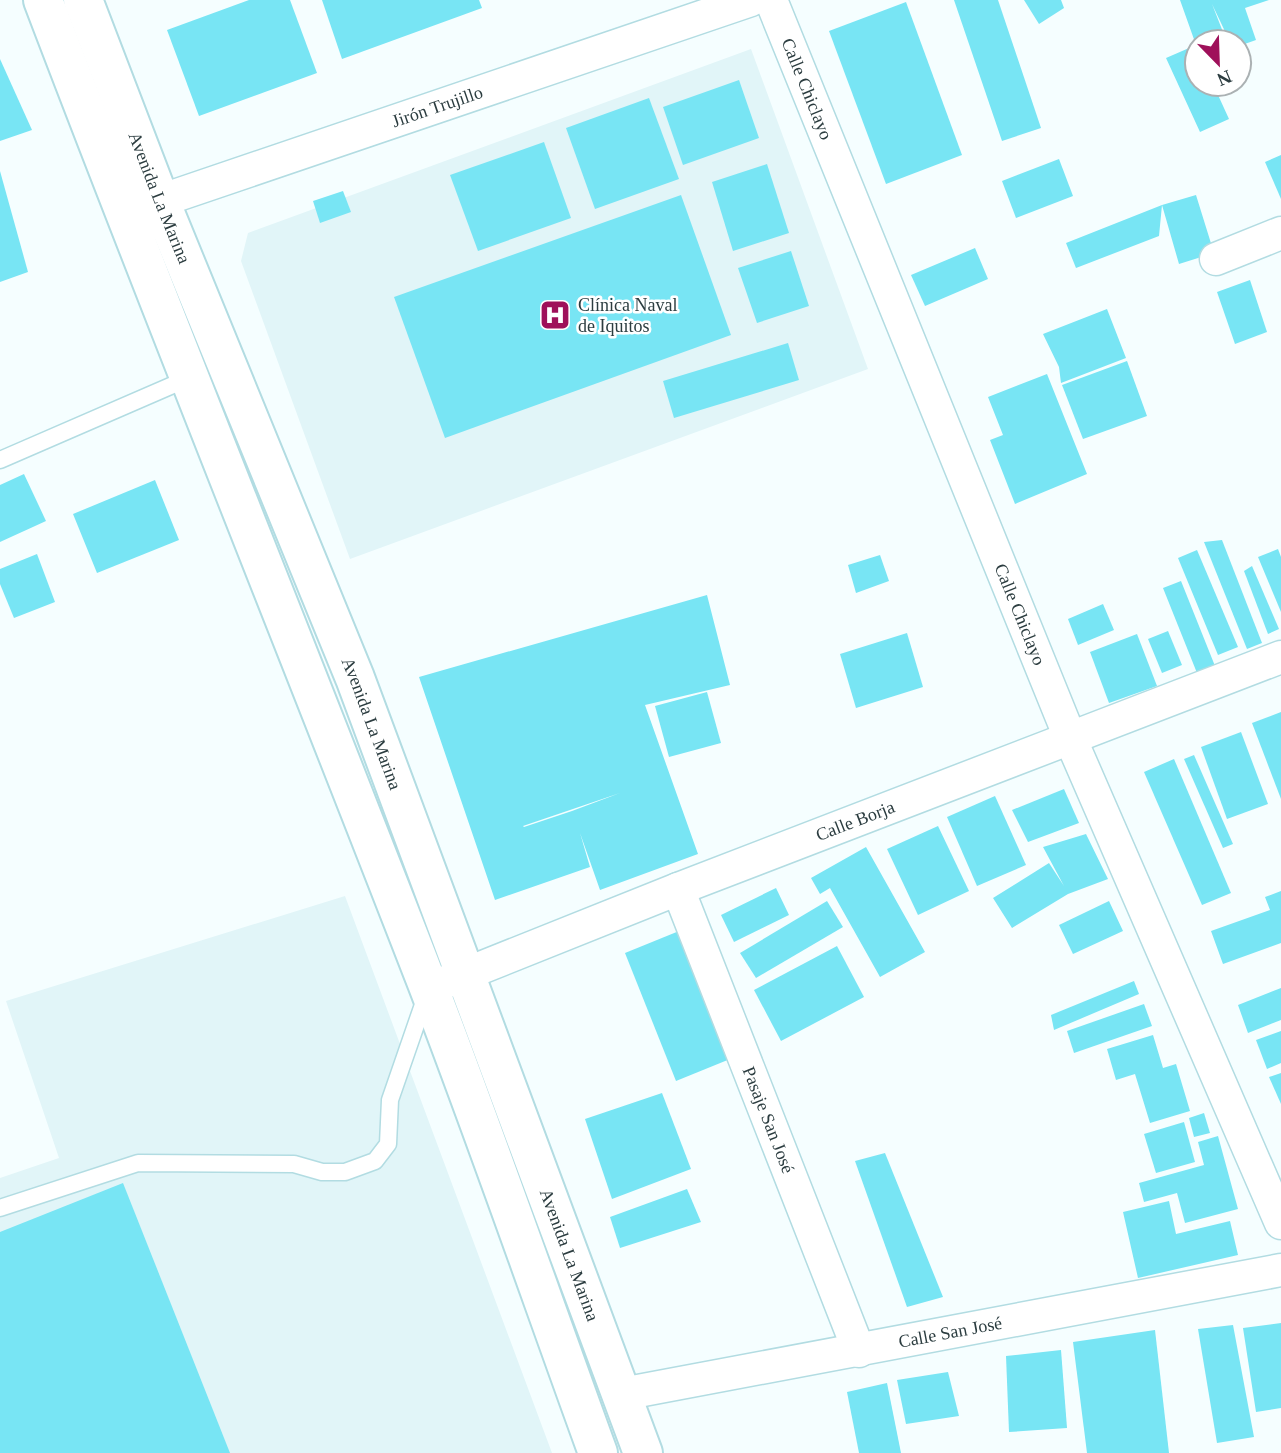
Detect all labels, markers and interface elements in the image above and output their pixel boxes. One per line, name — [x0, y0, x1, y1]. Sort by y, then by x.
north arrow — [1183, 28, 1253, 98]
street label: Calle Chiclayo — [778, 35, 837, 143]
text: N — [1214, 66, 1235, 91]
street label: Jirón Trujillo — [389, 82, 485, 131]
street label: Avenida La Marina — [125, 129, 194, 266]
place label: Clínica Naval de Iquitos — [578, 295, 677, 336]
hospital icon: Clínica Naval de Iquitos — [538, 298, 572, 332]
street label: Calle Chiclayo — [991, 561, 1050, 668]
street label: Avenida La Marina — [338, 654, 406, 792]
street label: Calle Borja — [813, 797, 897, 845]
street label: Pasaje San José — [739, 1064, 798, 1176]
street label: Avenida La Marina — [536, 1186, 603, 1324]
street label: Calle San José — [897, 1313, 1004, 1352]

